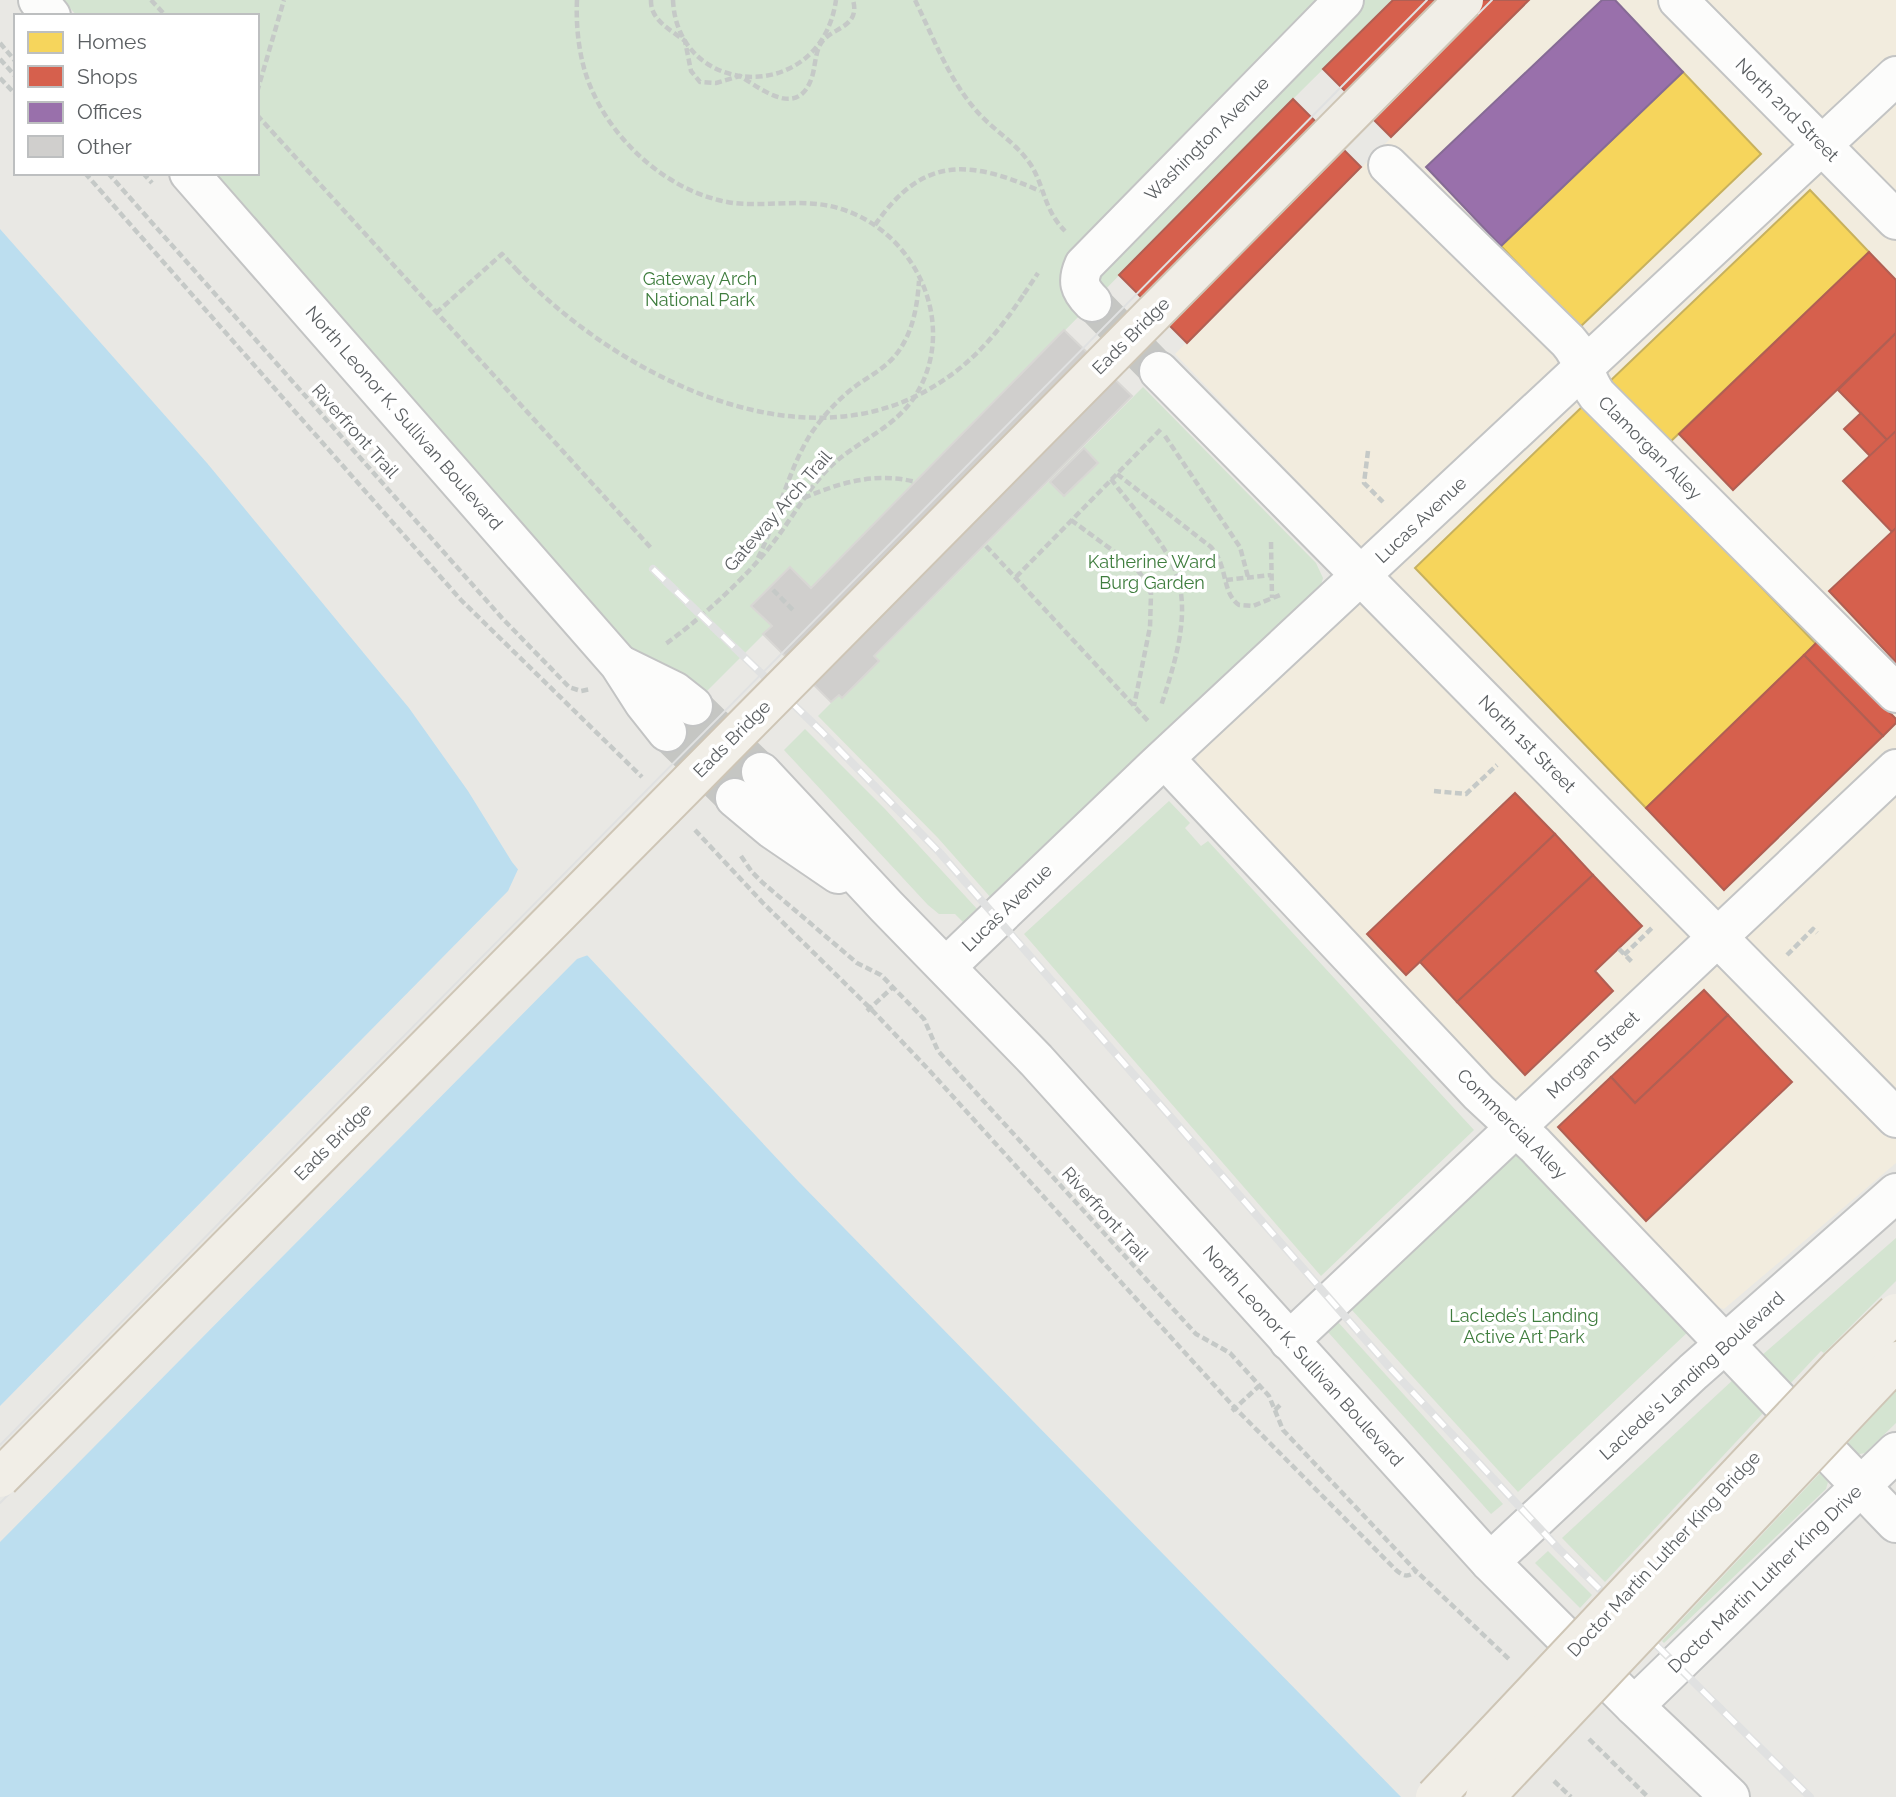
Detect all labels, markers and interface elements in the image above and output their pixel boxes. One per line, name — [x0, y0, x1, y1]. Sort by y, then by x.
legend — [14, 14, 259, 175]
text: Homes — [77, 29, 147, 54]
street label: North 2nd Street — [1731, 54, 1843, 166]
text: Shops — [77, 64, 138, 89]
street label: Washington Avenue — [1140, 72, 1273, 205]
text: Offices — [77, 99, 142, 124]
text: Other — [77, 134, 132, 159]
park label: Gateway Arch National Park — [643, 268, 757, 310]
street label: Eads Bridge — [1088, 292, 1174, 379]
street label: North Leonor K. Sullivan Boulevard — [302, 302, 507, 534]
street label: Riverfront Trail — [308, 379, 403, 482]
street label: Clamorgan Alley — [1594, 391, 1707, 504]
street label: Gateway Arch Trail — [720, 446, 836, 575]
street label: Lucas Avenue — [1371, 472, 1471, 567]
park label: Katherine Ward Burg Garden — [1088, 551, 1216, 593]
street label: North 1st Street — [1474, 691, 1580, 797]
street label: Eads Bridge — [689, 695, 775, 782]
street label: Lucas Avenue — [957, 859, 1056, 956]
street label: Morgan Street — [1542, 1007, 1643, 1103]
street label: Commercial Alley — [1453, 1064, 1572, 1183]
street label: Eads Bridge — [290, 1098, 376, 1185]
street label: Riverfront Trail — [1058, 1162, 1153, 1265]
street label: North Leonor K. Sullivan Boulevard — [1199, 1241, 1408, 1470]
street label: Laclede's Landing Boulevard — [1595, 1287, 1788, 1464]
park label: Laclede’s Landing Active Art Park — [1449, 1305, 1599, 1347]
street label: Doctor Martin Luther King Bridge — [1563, 1446, 1765, 1661]
street label: Doctor Martin Luther King Drive — [1664, 1480, 1866, 1677]

